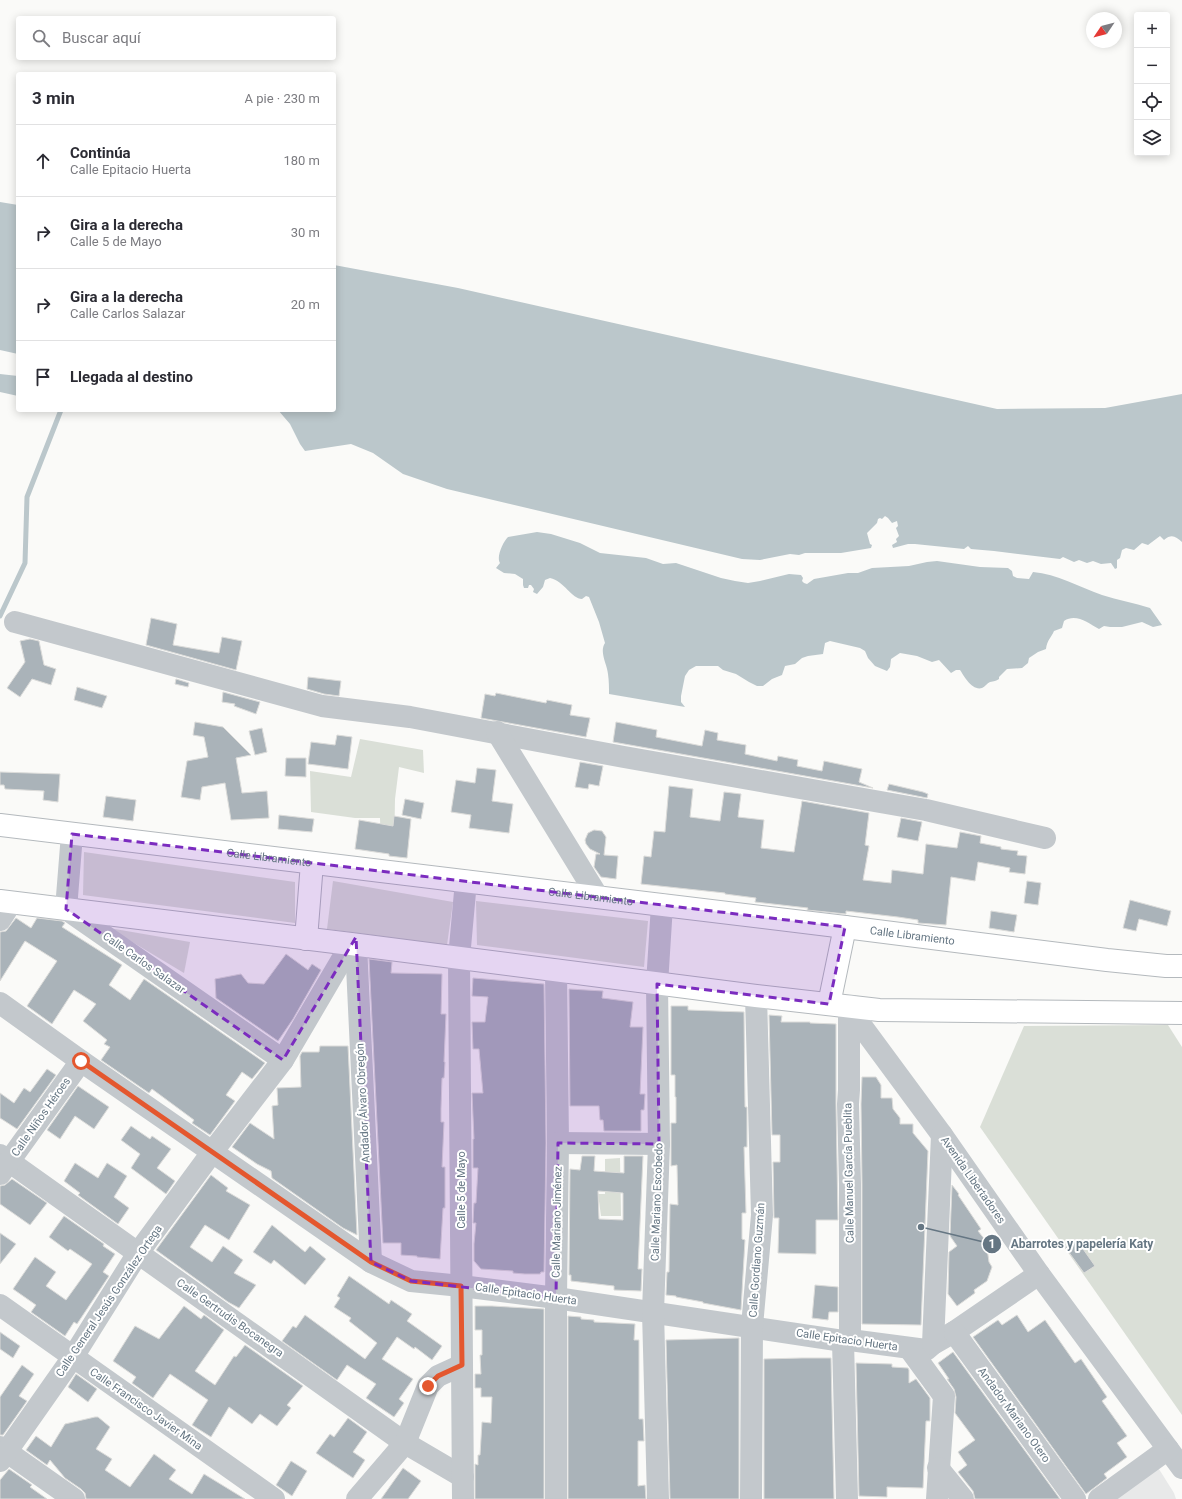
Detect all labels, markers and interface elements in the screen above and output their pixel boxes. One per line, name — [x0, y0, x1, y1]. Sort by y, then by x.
north arrow — [1086, 12, 1122, 48]
map controls — [1134, 12, 1170, 156]
button: + — [1134, 12, 1170, 48]
search box — [16, 16, 336, 60]
icon: search — [30, 27, 52, 49]
text: Buscar aquí — [62, 29, 141, 47]
button: − — [1134, 48, 1170, 84]
button: locate — [1134, 84, 1170, 120]
text: 3 min — [32, 88, 75, 108]
text: A pie · 230 m — [245, 91, 320, 106]
button: layers — [1134, 120, 1170, 156]
text: Continúa — [70, 144, 131, 162]
icon: ahead — [32, 150, 54, 172]
text: 180 m — [283, 153, 320, 168]
text: Calle Epitacio Huerta — [70, 162, 191, 177]
text: Gira a la derecha — [70, 216, 183, 234]
icon: right — [32, 222, 54, 244]
text: 30 m — [291, 225, 320, 240]
text: Calle 5 de Mayo — [70, 234, 162, 249]
text: Gira a la derecha — [70, 288, 183, 306]
icon: right — [32, 294, 54, 316]
text: 20 m — [291, 297, 320, 312]
text: Calle Carlos Salazar — [70, 306, 185, 321]
icon: arrive — [32, 366, 54, 388]
text: Llegada al destino — [70, 368, 193, 386]
street label: Calle Libramiento — [226, 846, 312, 869]
street label: Calle Libramiento — [548, 885, 634, 908]
street label: Calle Libramiento — [869, 924, 956, 947]
street label: Calle Carlos Salazar — [100, 930, 188, 996]
street label: Andador Álvaro Obregón — [353, 1043, 373, 1163]
route start — [72, 1052, 90, 1070]
street label: Calle Niños Héroes — [9, 1075, 73, 1159]
street label: Calle Manuel García Pueblita — [841, 1103, 857, 1243]
street label: Avenida Libertadores — [938, 1134, 1008, 1226]
street label: Calle Mariano Escobedo — [648, 1143, 666, 1261]
street label: Calle 5 de Mayo — [455, 1151, 468, 1229]
street label: Calle Mariano Jiménez — [550, 1166, 564, 1278]
street label: Calle Gordiano Guzmán — [747, 1202, 767, 1318]
street label: Calle General Jesús González Ortega — [53, 1223, 165, 1379]
callout: Abarrotes y papelería Katy — [982, 1232, 1161, 1256]
text: 1 — [989, 1237, 995, 1251]
text: Abarrotes y papelería Katy — [1011, 1237, 1154, 1251]
street label: Calle Gertrudis Bocanegra — [174, 1276, 286, 1360]
street label: Calle Epitacio Huerta — [474, 1280, 578, 1308]
street label: Calle Epitacio Huerta — [795, 1326, 899, 1354]
street label: Calle Francisco Javier Mina — [87, 1365, 205, 1453]
street label: Andador Mariano Otero — [975, 1365, 1053, 1465]
route end — [419, 1377, 437, 1395]

